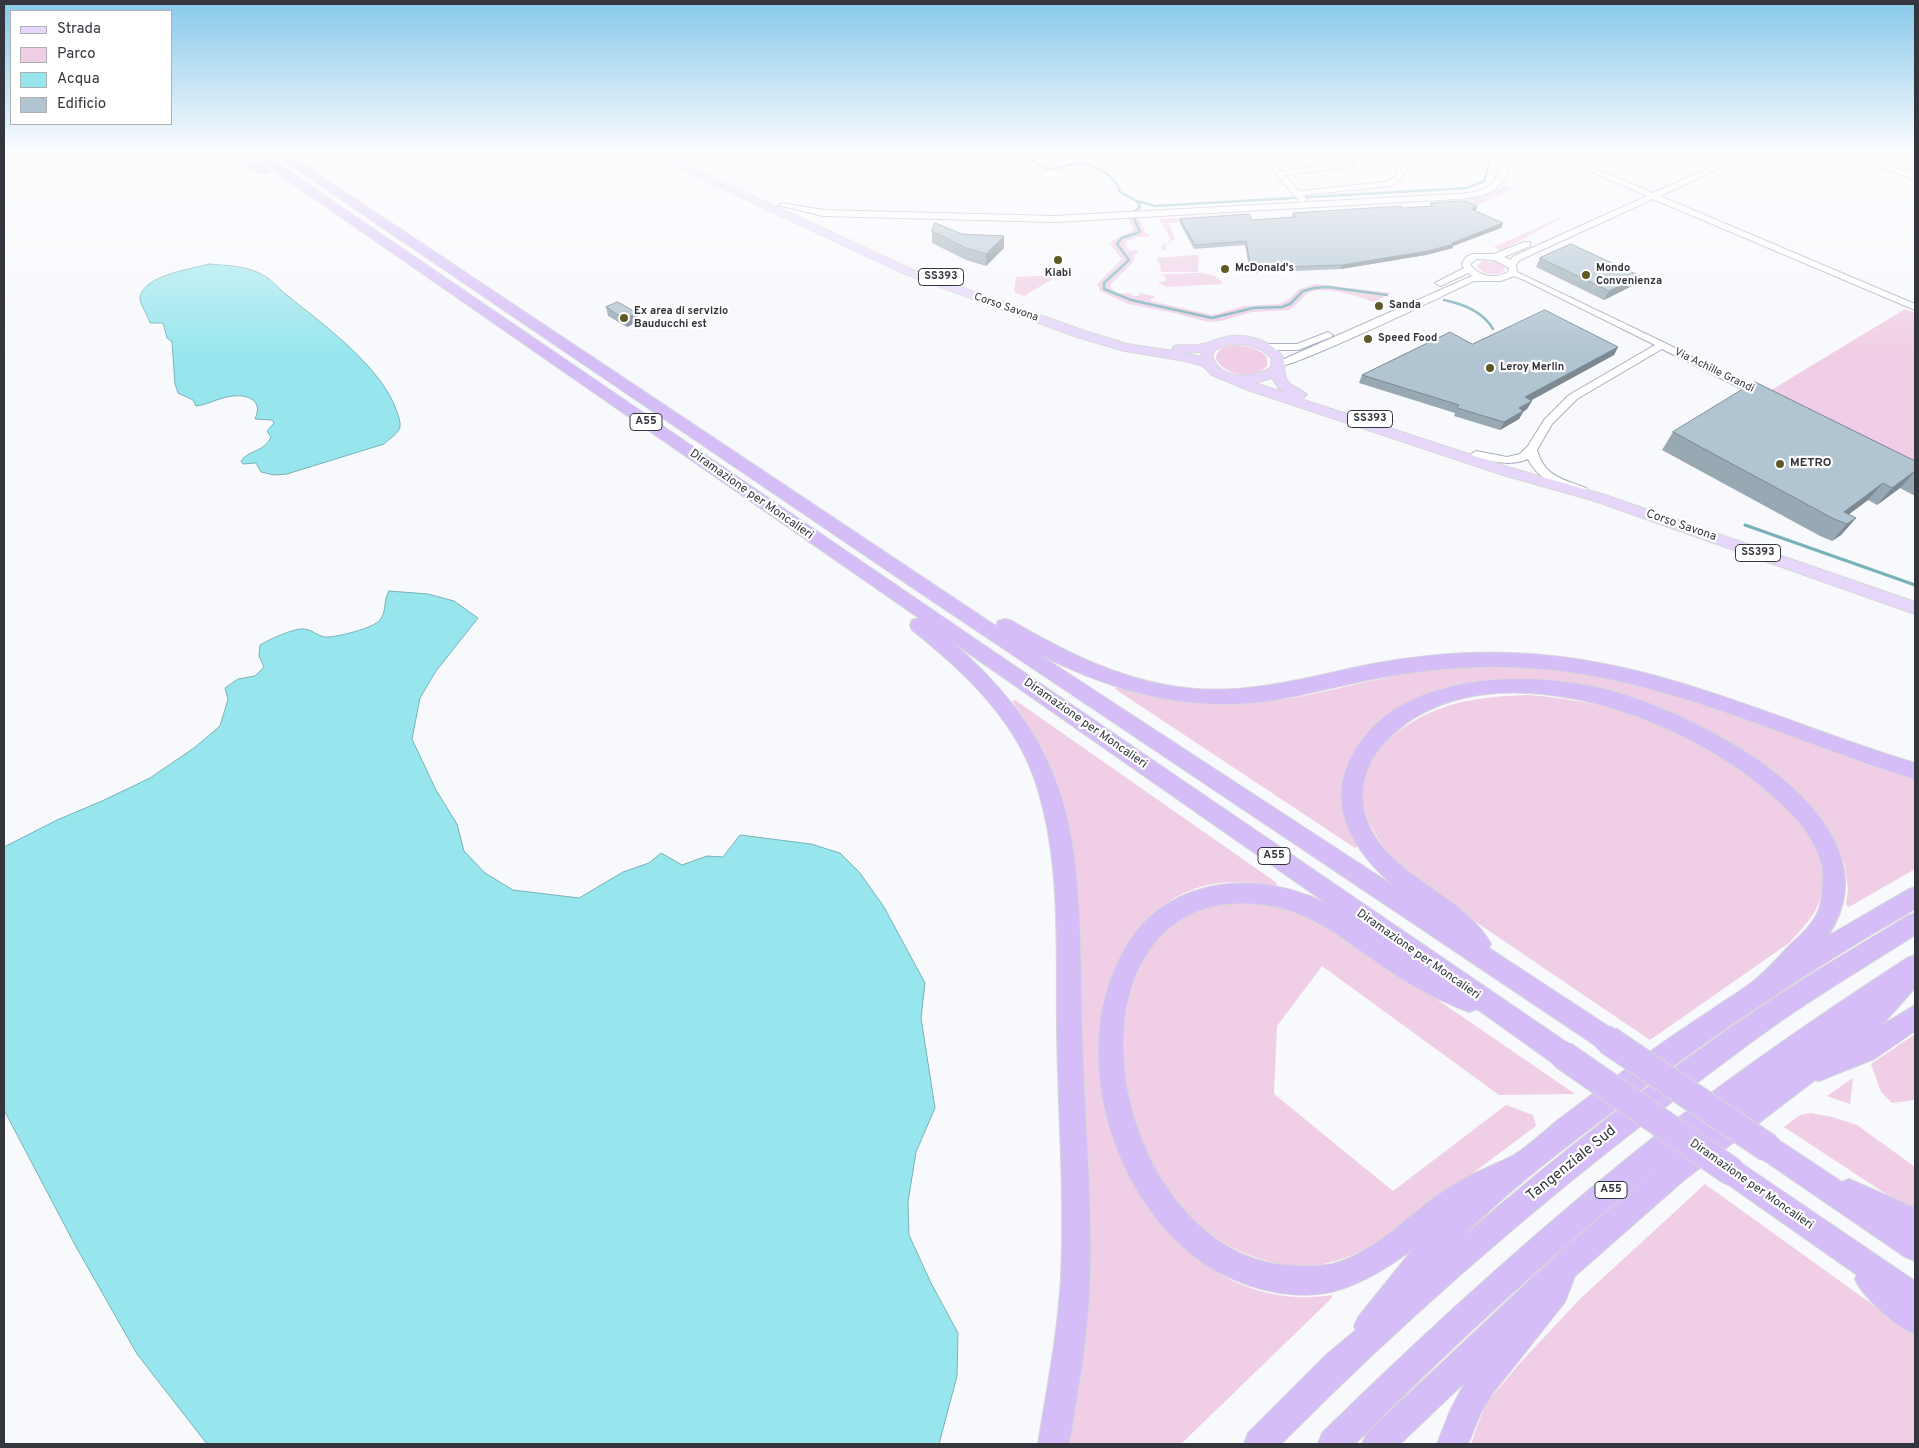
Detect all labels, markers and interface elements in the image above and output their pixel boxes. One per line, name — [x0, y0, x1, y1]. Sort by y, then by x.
legend — [10, 10, 172, 125]
text: Strada — [57, 20, 101, 39]
text: Parco — [57, 45, 96, 64]
text: Acqua — [57, 70, 100, 89]
text: Edificio — [57, 95, 106, 114]
marker: Kiabi — [1052, 254, 1064, 266]
place label: McDonald's — [1235, 262, 1294, 276]
place label: Mondo Convenienza — [1596, 262, 1662, 288]
marker: McDonald's — [1219, 263, 1231, 275]
place label: Kiabi — [1045, 267, 1071, 281]
road number: SS393 — [918, 268, 964, 286]
marker: Mondo Convenienza — [1580, 269, 1592, 281]
street label: Corso Savona — [972, 291, 1040, 325]
place label: Sanda — [1389, 299, 1421, 313]
marker: Sanda — [1373, 300, 1385, 312]
place label: Ex area di servizio Bauducchi est — [634, 305, 728, 331]
marker: Ex area di servizio Bauducchi est — [618, 312, 630, 324]
place label: Speed Food — [1378, 332, 1437, 346]
marker: Speed Food — [1362, 333, 1374, 345]
street label: Via Achille Grandi — [1672, 346, 1756, 396]
place label: Leroy Merlin — [1500, 361, 1564, 375]
marker: Leroy Merlin — [1484, 362, 1496, 374]
road number: SS393 — [1348, 410, 1392, 428]
road number: A55 — [630, 414, 662, 431]
street label: Diramazione per Moncalieri — [686, 447, 816, 543]
place label: METRO — [1790, 457, 1831, 471]
marker: METRO — [1774, 458, 1786, 470]
street label: Corso Savona — [1644, 507, 1718, 545]
road number: SS393 — [1736, 544, 1780, 562]
street label: Diramazione per Moncalieri — [1020, 676, 1150, 772]
road number: A55 — [1258, 848, 1290, 864]
street label: Diramazione per Moncalieri — [1353, 907, 1483, 1003]
street label: Tangenziale Sud — [1524, 1122, 1620, 1206]
street label: Diramazione per Moncalieri — [1686, 1137, 1816, 1233]
road number: A55 — [1595, 1182, 1627, 1198]

